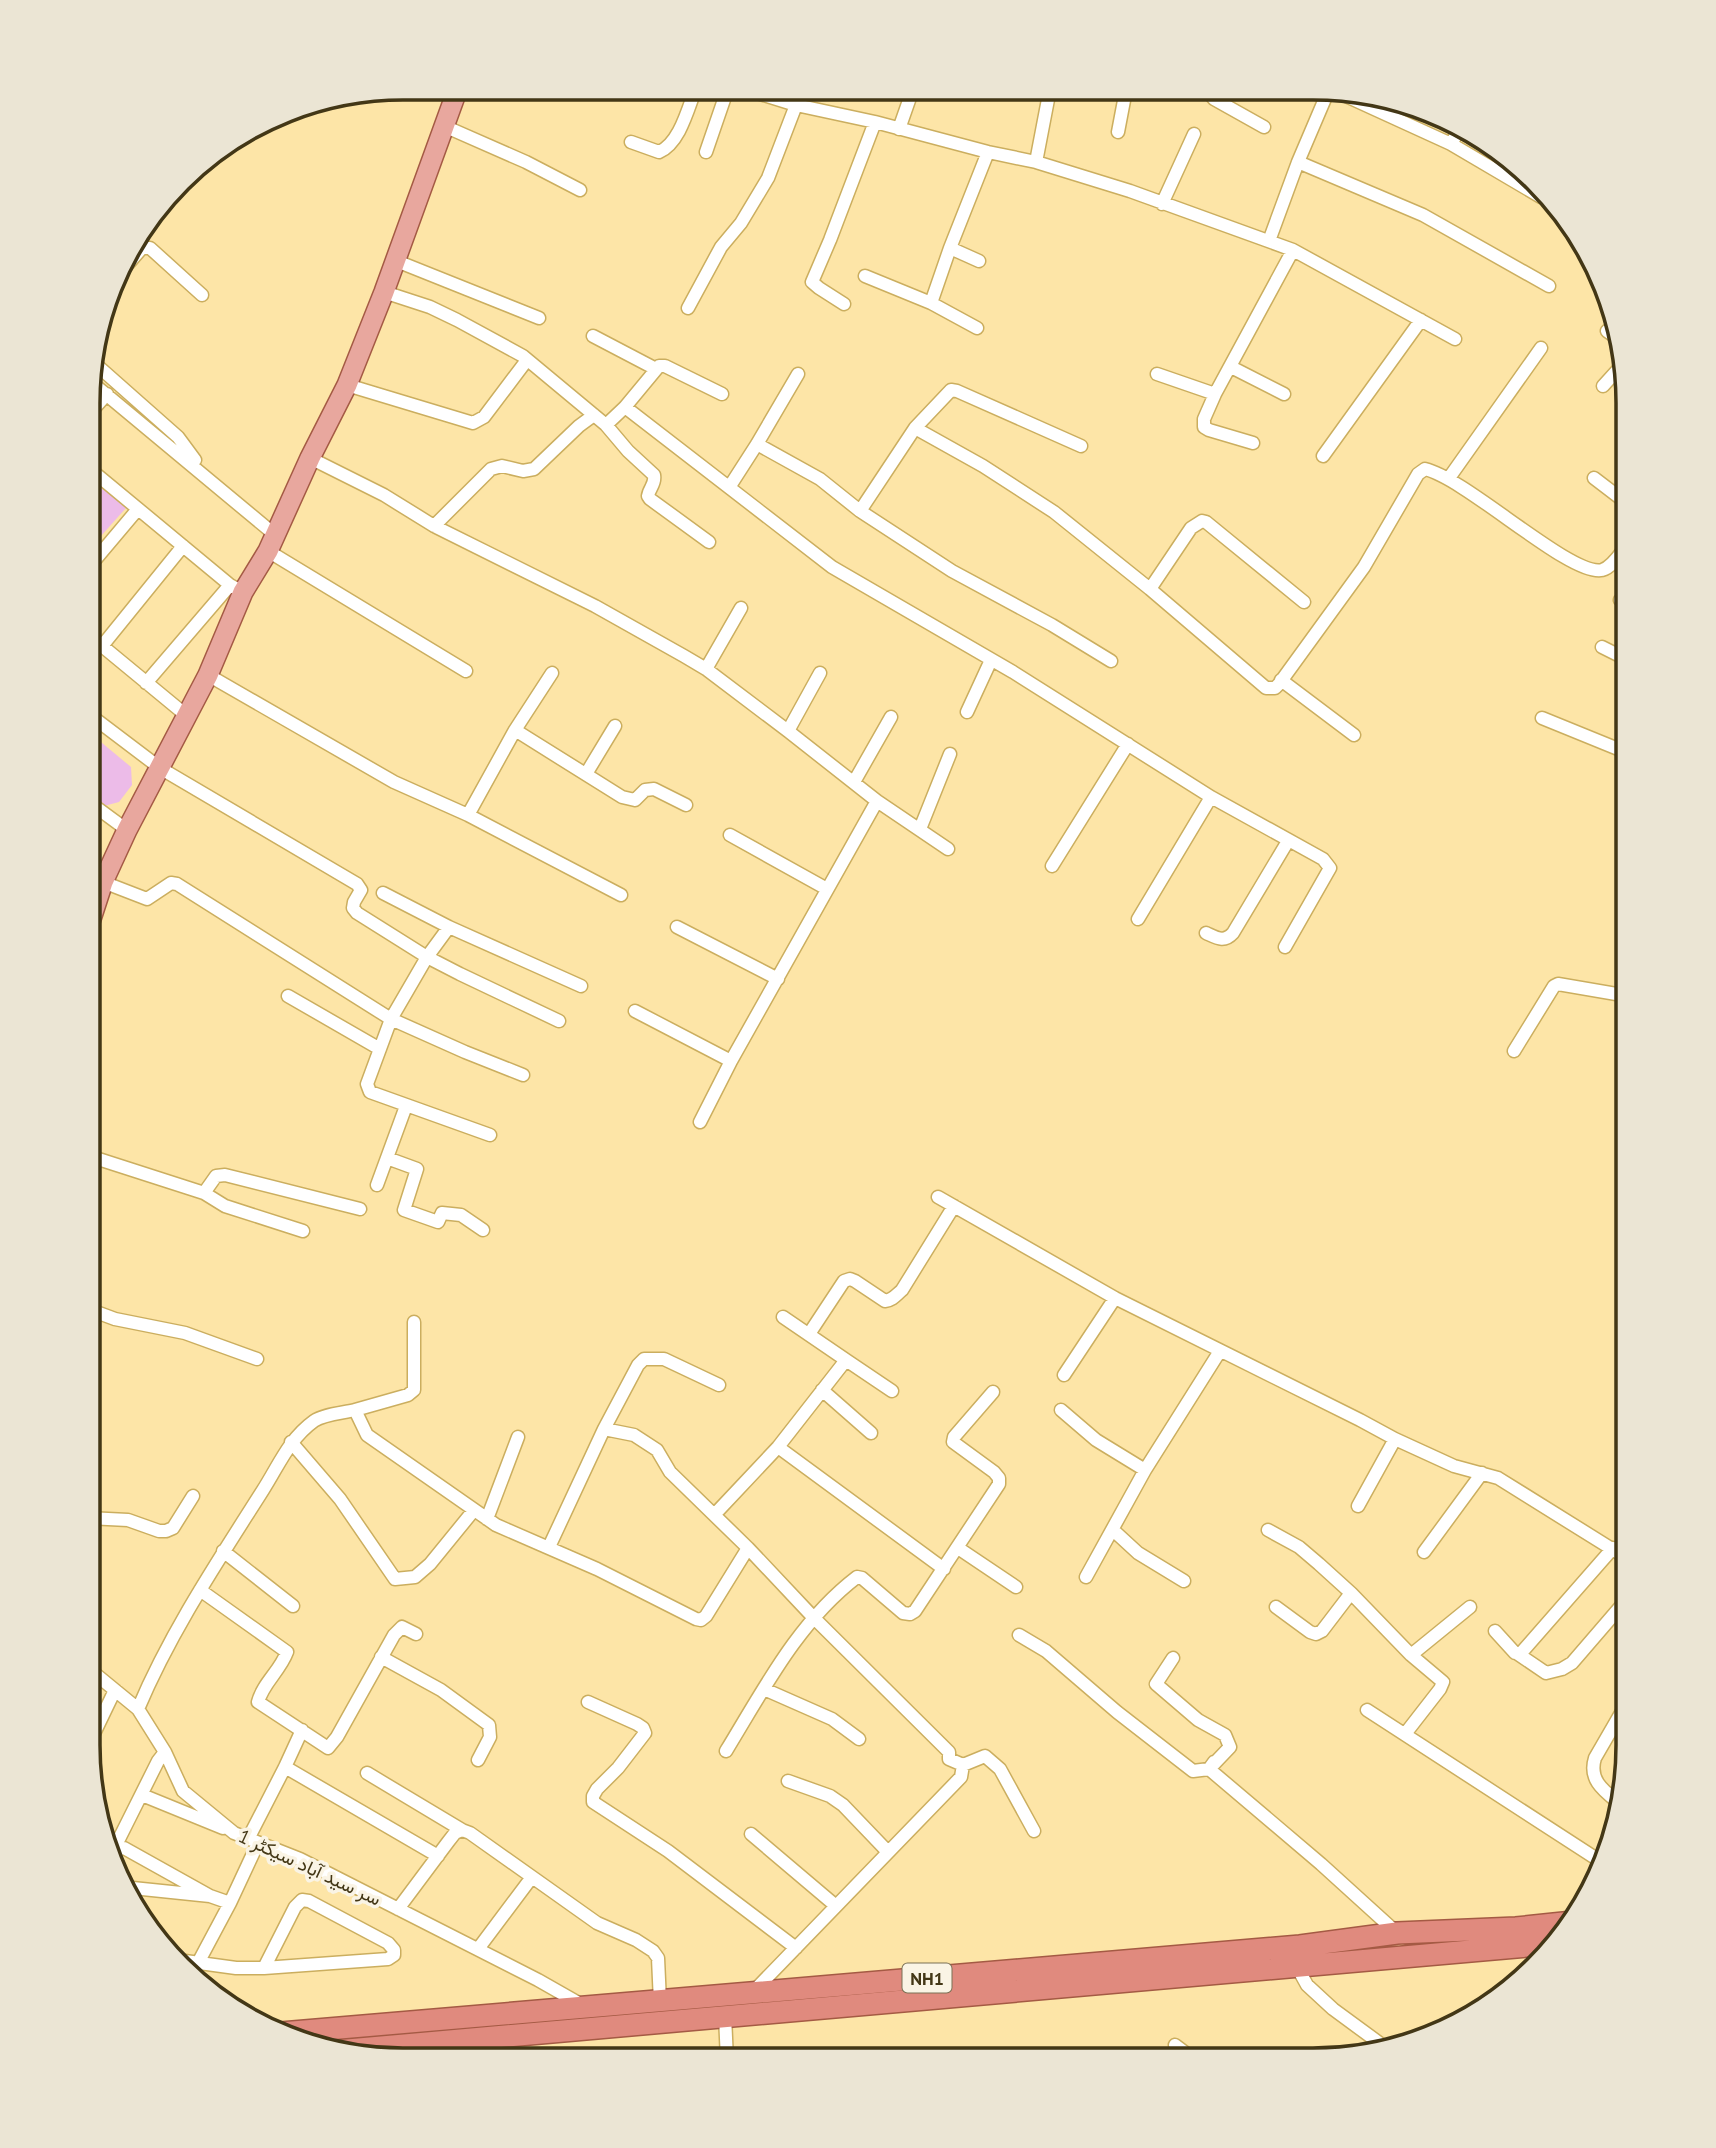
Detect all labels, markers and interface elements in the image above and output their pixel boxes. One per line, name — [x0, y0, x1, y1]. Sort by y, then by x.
street label: سر سید آباد سیکٹر 1 — [235, 1824, 385, 1910]
road number: NH1 — [902, 1964, 951, 1992]

